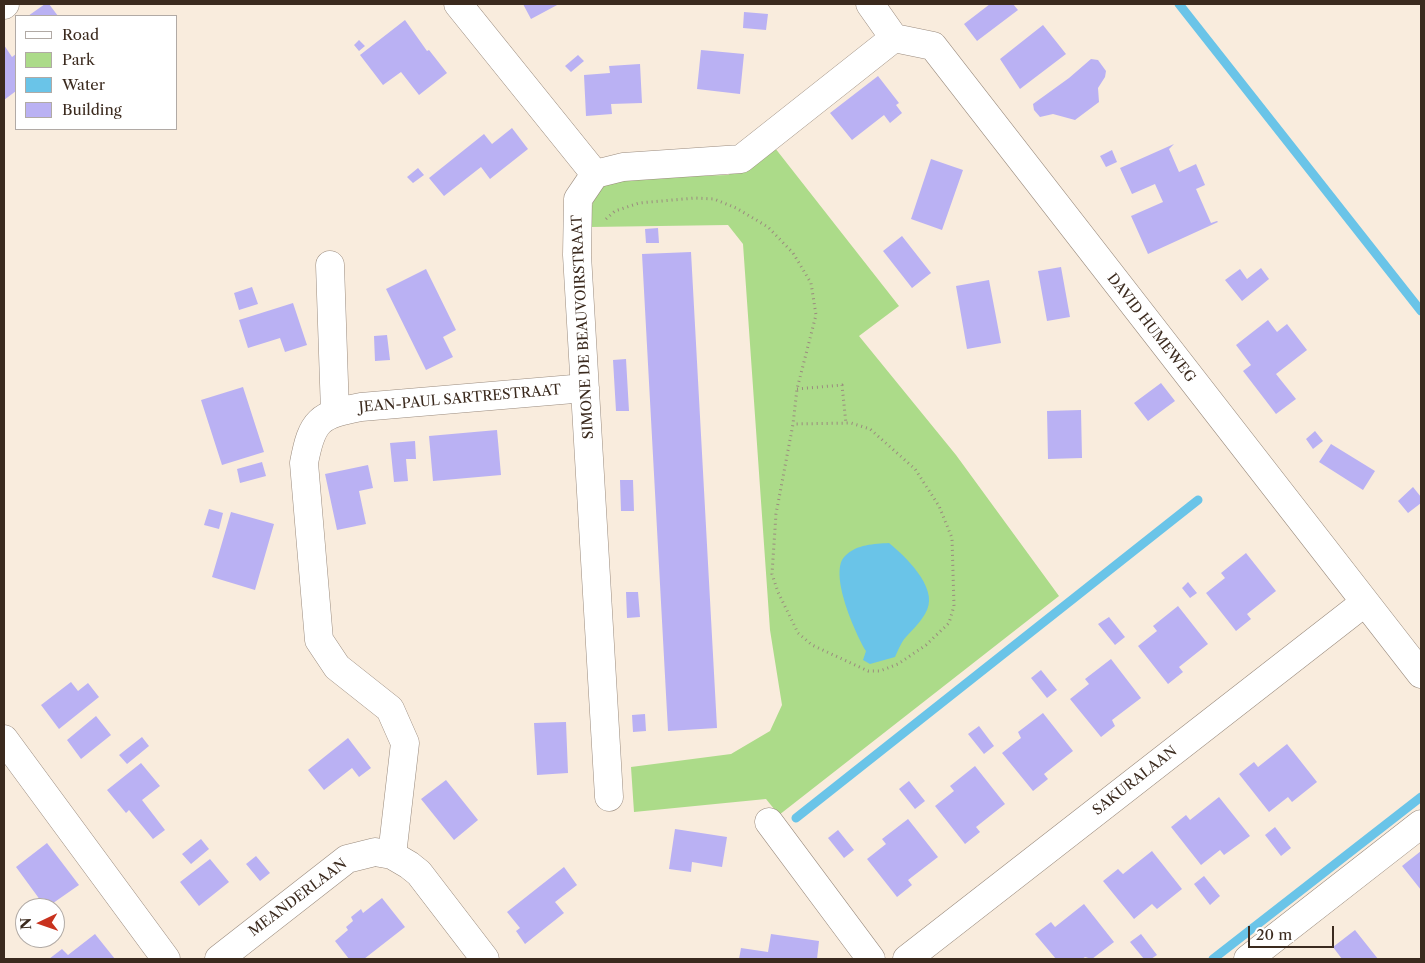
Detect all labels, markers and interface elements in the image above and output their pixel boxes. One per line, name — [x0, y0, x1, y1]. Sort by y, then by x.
legend — [15, 15, 178, 130]
text: Road — [62, 25, 99, 44]
text: Park — [62, 50, 95, 69]
text: Water — [62, 75, 105, 94]
text: Building — [62, 100, 122, 119]
street label: SIMONE DE BEAUVOIRSTRAAT — [569, 214, 597, 440]
street label: DAVID HUMEWEG — [1103, 270, 1199, 386]
street label: JEAN-PAUL SARTRESTRAAT — [358, 382, 562, 416]
street label: SAKURALAAN — [1090, 743, 1180, 819]
street label: MEANDERLAAN — [246, 856, 350, 940]
north arrow — [15, 898, 65, 948]
scale bar — [1250, 916, 1336, 948]
text: N — [17, 917, 35, 930]
text: 20 m — [1256, 925, 1292, 944]

